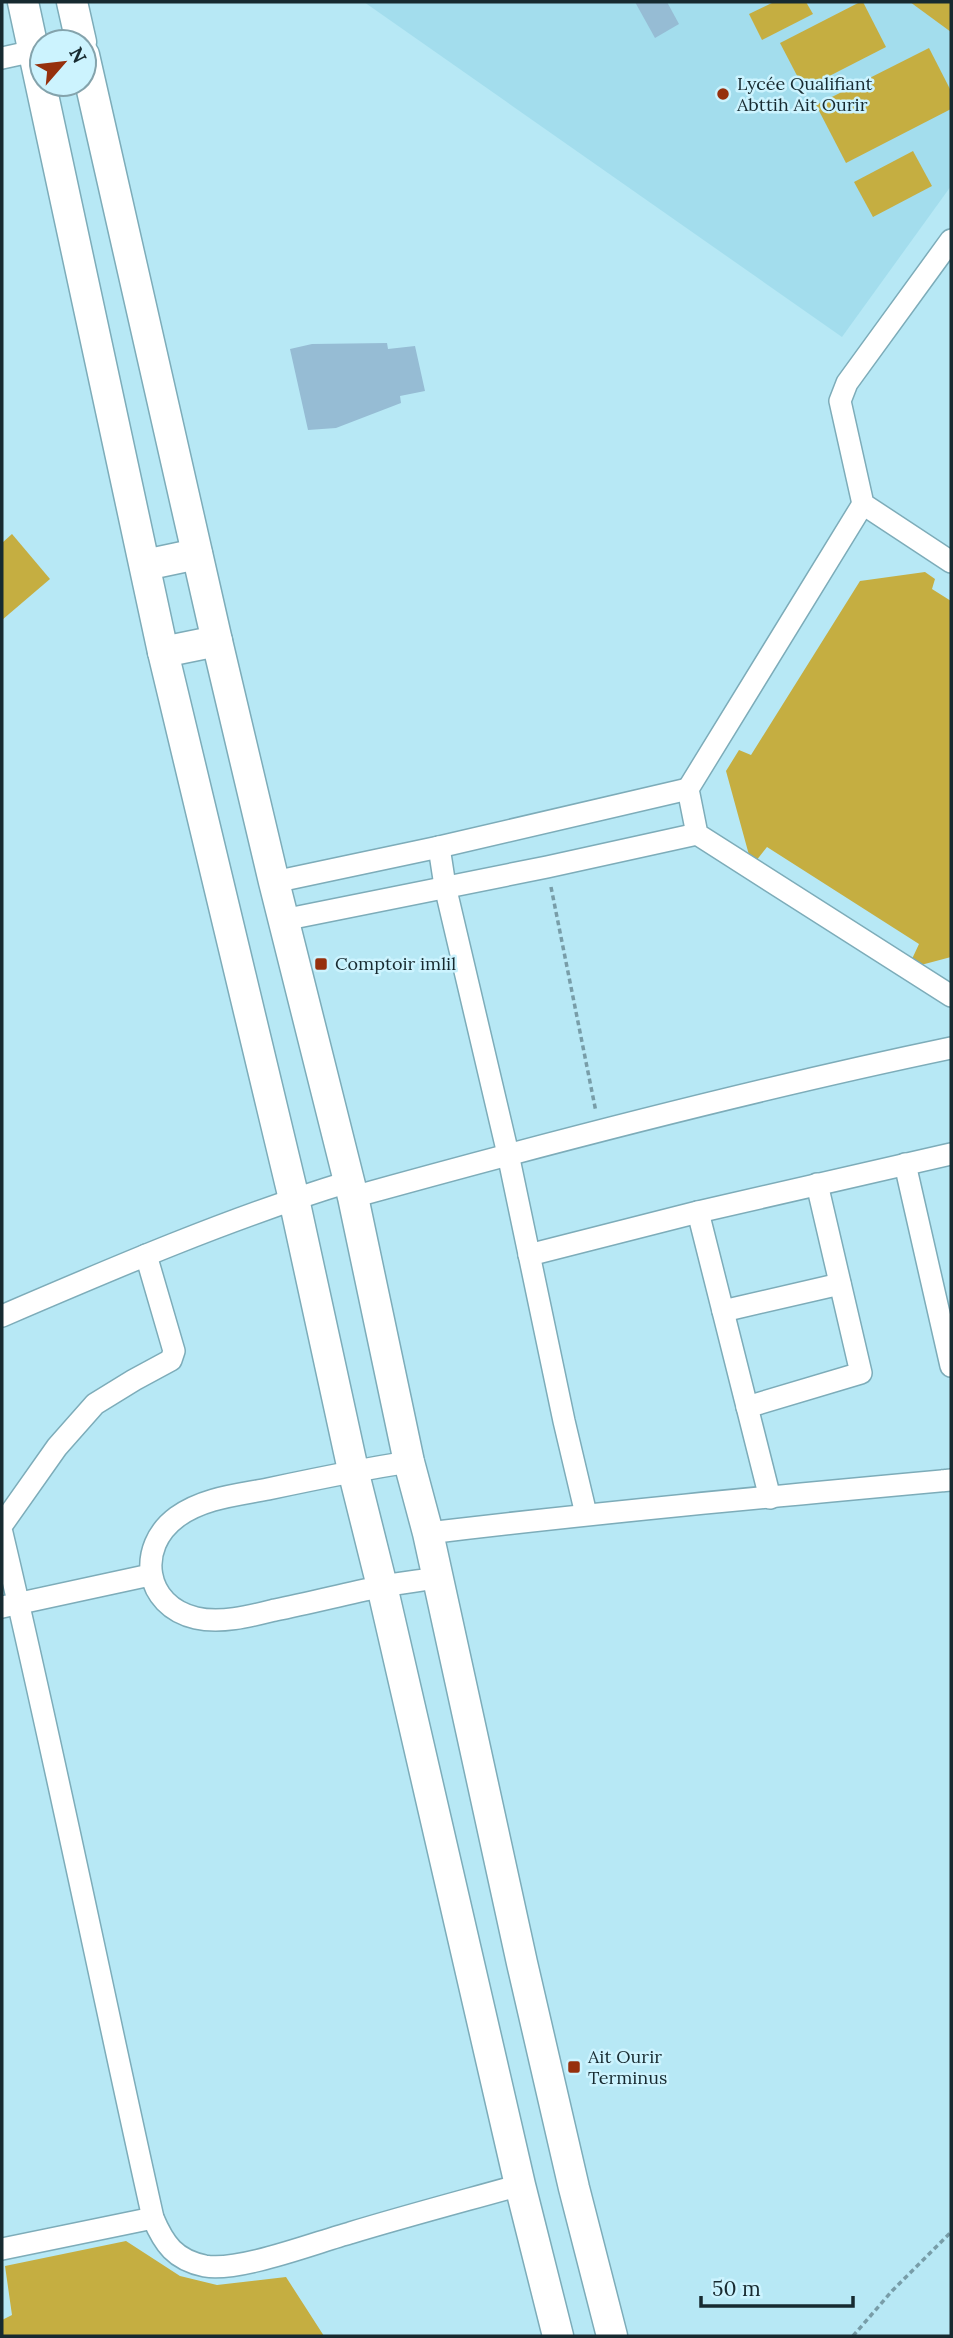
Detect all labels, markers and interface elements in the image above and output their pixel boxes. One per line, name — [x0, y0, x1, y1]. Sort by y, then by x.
north arrow — [28, 28, 98, 98]
text: N — [64, 43, 92, 67]
place label: Lycée Qualifiant Abttih Ait Ourir — [736, 72, 873, 116]
marker: Lycée Qualifiant Abttih Ait Ourir — [715, 86, 731, 102]
place label: Comptoir imlil — [335, 952, 456, 975]
marker: Comptoir imlil — [313, 956, 329, 972]
place label: Ait Ourir Terminus — [587, 2045, 667, 2089]
marker: Ait Ourir Terminus — [566, 2059, 582, 2075]
scale bar — [701, 2264, 853, 2308]
text: 50 m — [712, 2275, 761, 2302]

